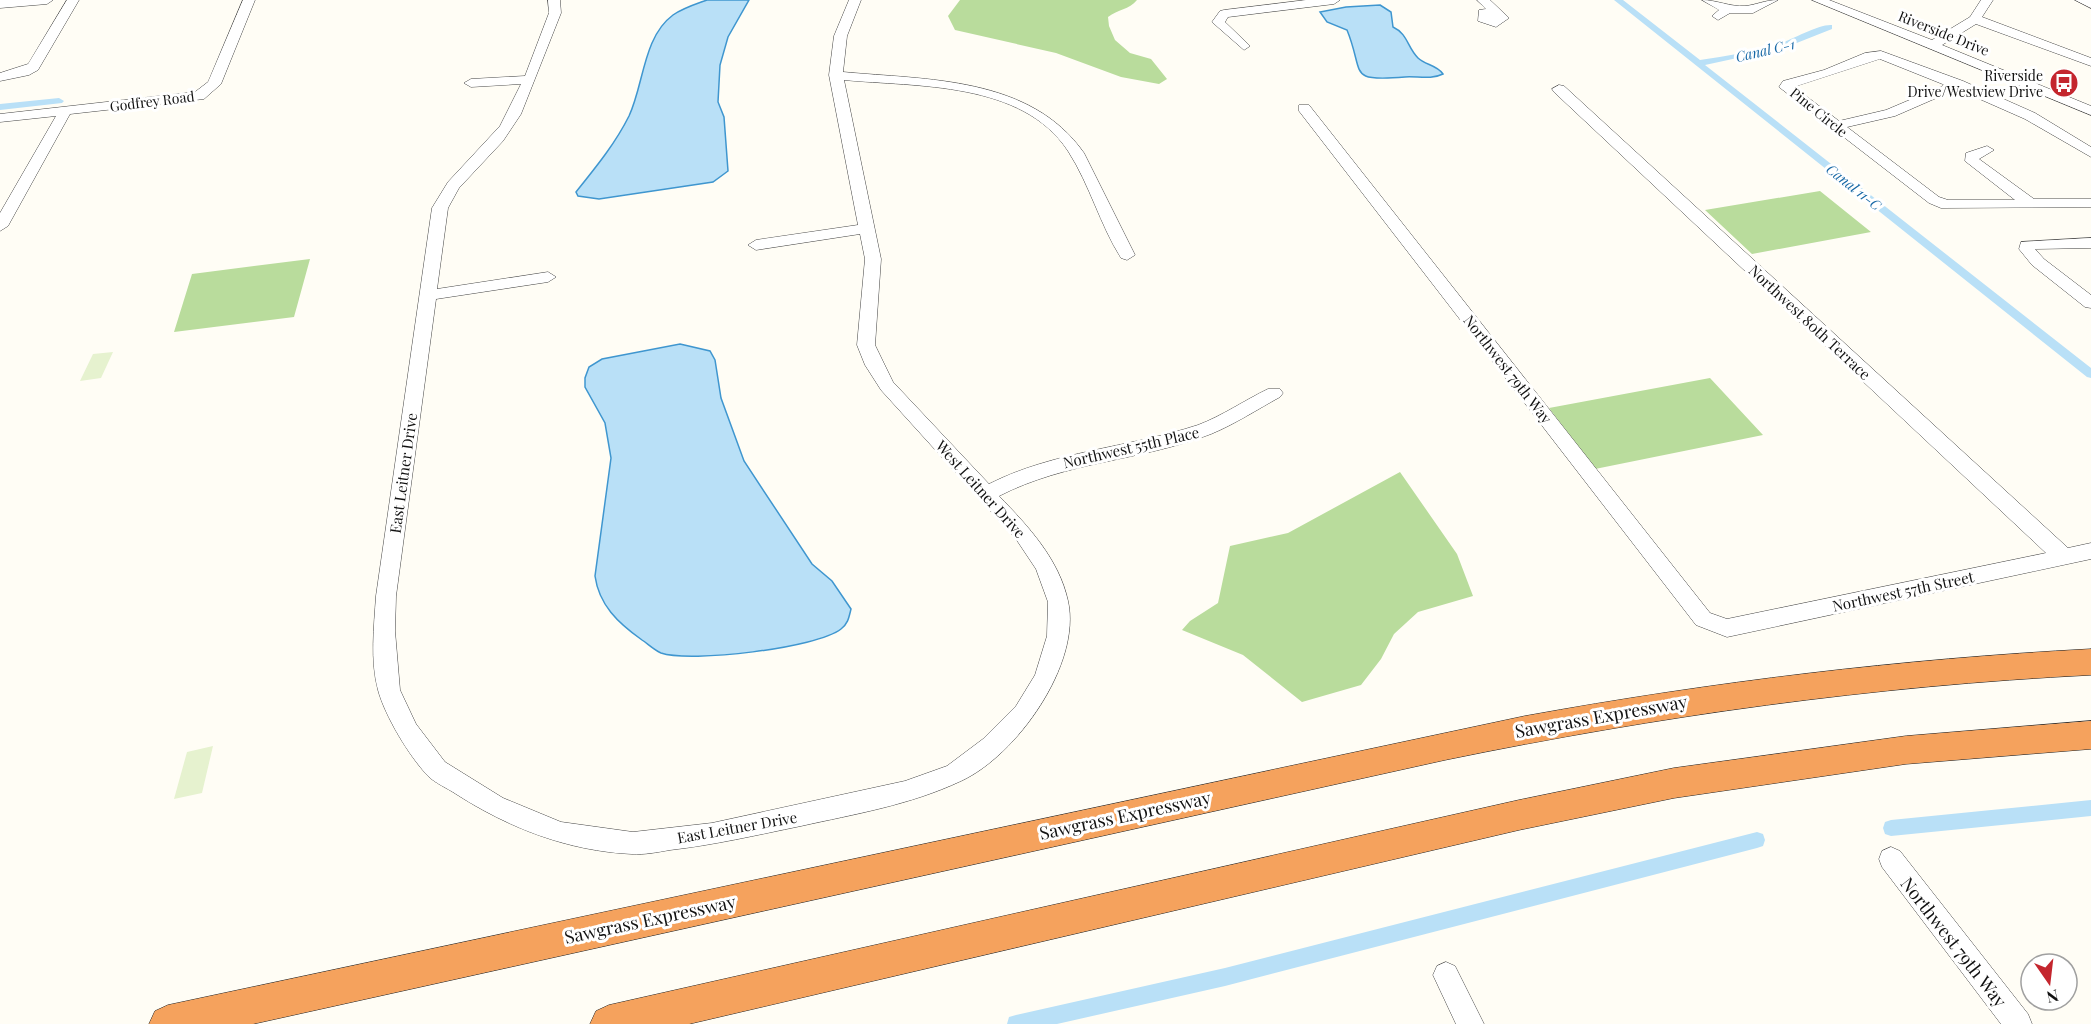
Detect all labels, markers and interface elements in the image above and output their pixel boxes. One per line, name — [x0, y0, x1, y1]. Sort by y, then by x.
street label: Riverside Drive — [1896, 6, 1992, 60]
water label: Canal C-1 — [1734, 34, 1797, 66]
place label: Riverside Drive/Westview Drive — [1907, 66, 2043, 101]
bus stop icon: Riverside Drive/Westview Drive — [2048, 67, 2080, 99]
street label: Pine Circle — [1786, 83, 1852, 141]
street label: Godfrey Road — [109, 86, 195, 116]
water label: Canal 11-C — [1823, 159, 1886, 215]
street label: Northwest 80th Terrace — [1745, 260, 1875, 384]
street label: Northwest 79th Way — [1459, 311, 1557, 428]
street label: East Leitner Drive — [385, 411, 421, 535]
street label: Northwest 55th Place — [1061, 422, 1201, 472]
street label: West Leitner Drive — [931, 435, 1030, 542]
street label: Northwest 57th Street — [1830, 566, 1976, 616]
street label: Sawgrass Expressway — [1513, 689, 1689, 743]
street label: Sawgrass Expressway — [1037, 785, 1213, 845]
street label: East Leitner Drive — [675, 807, 799, 847]
street label: Northwest 79th Way — [1896, 872, 2012, 1012]
street label: Sawgrass Expressway — [562, 889, 738, 949]
north arrow — [2019, 952, 2079, 1012]
text: N — [2044, 985, 2061, 1009]

